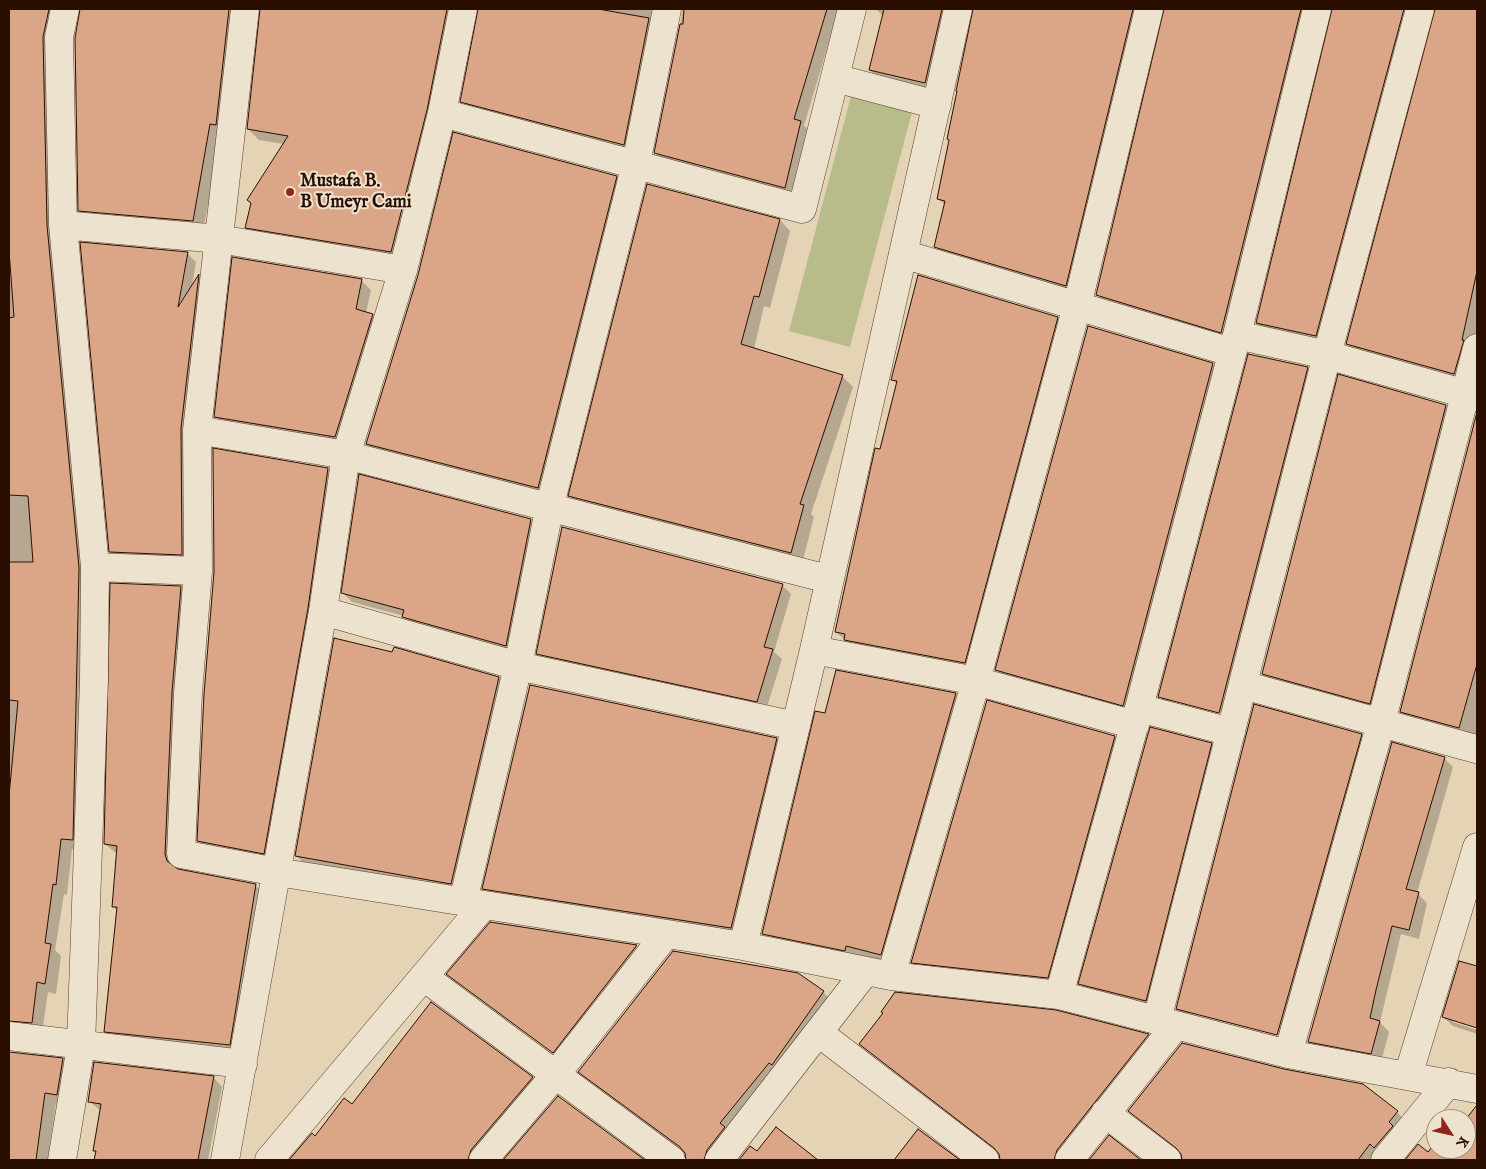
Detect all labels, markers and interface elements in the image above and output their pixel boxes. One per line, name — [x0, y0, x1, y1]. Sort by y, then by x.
place label: Mustafa B. B Umeyr Cami — [300, 171, 411, 213]
marker: Mustafa B. B Umeyr Cami — [284, 186, 296, 198]
north arrow — [1426, 1109, 1476, 1159]
text: K — [1452, 1133, 1473, 1151]

